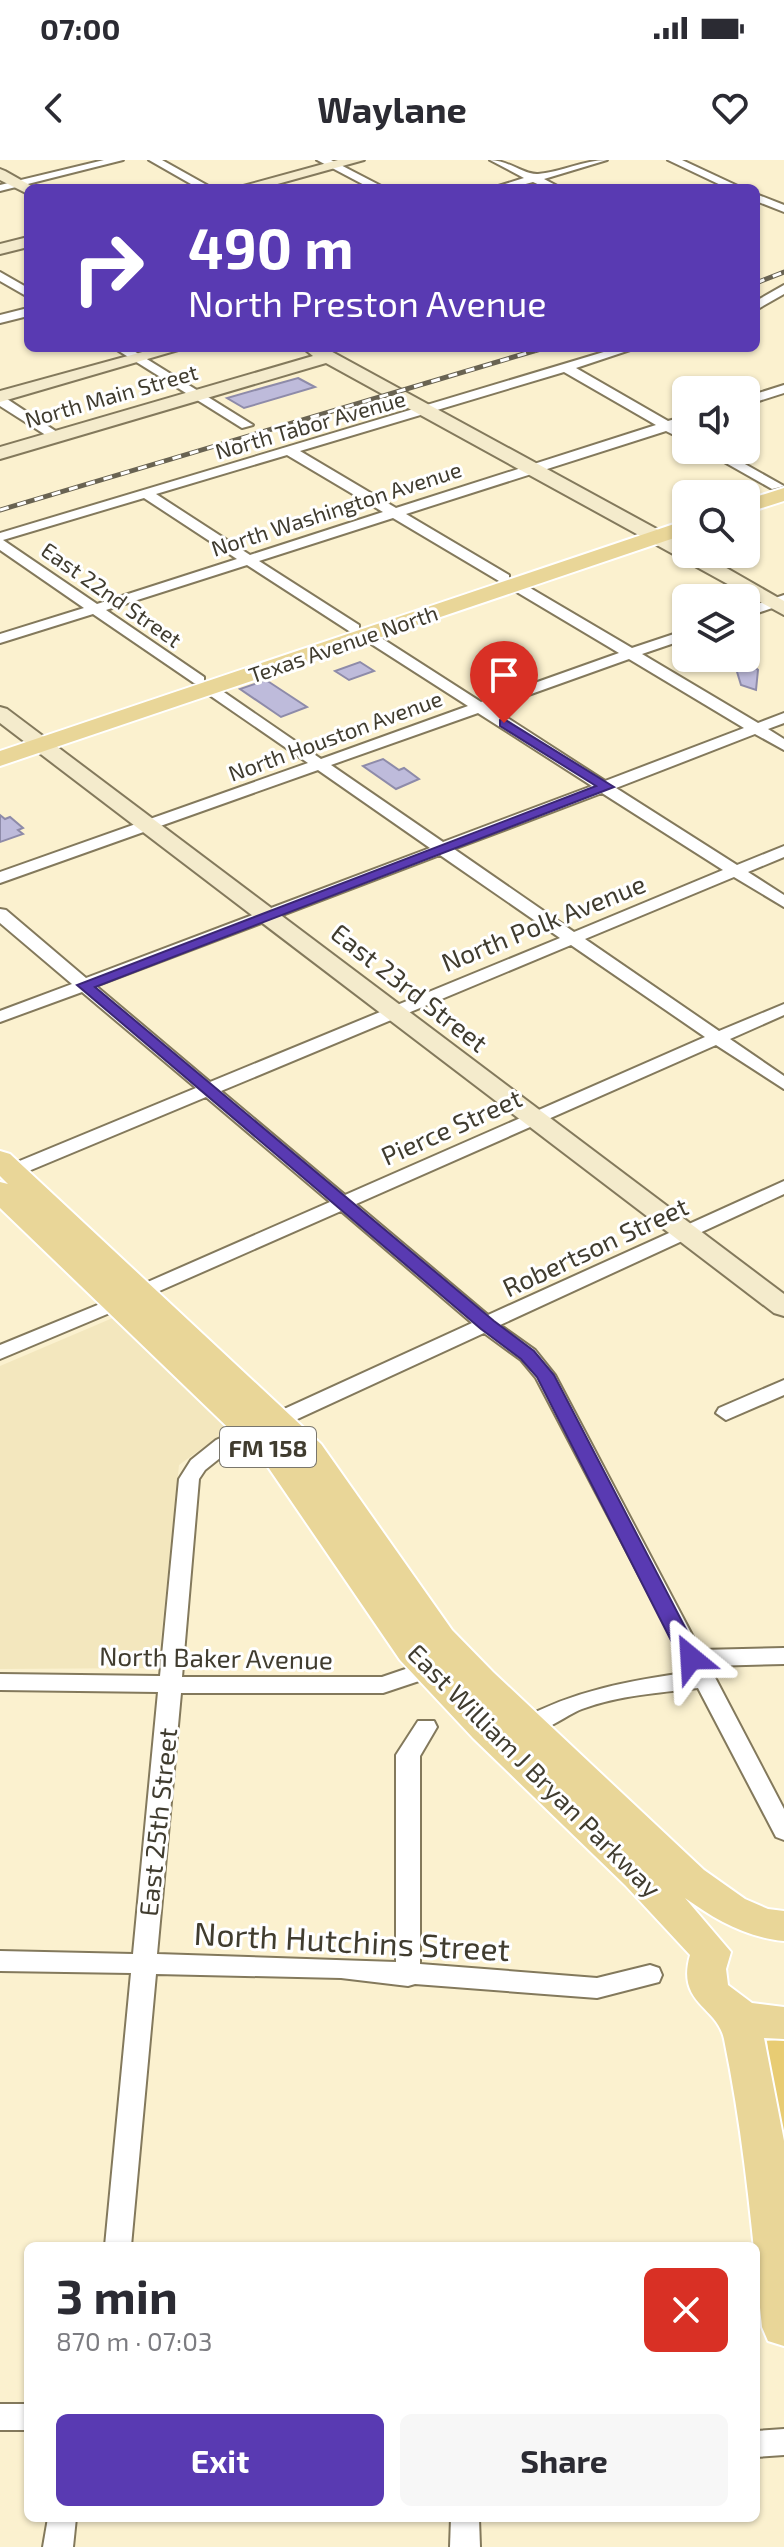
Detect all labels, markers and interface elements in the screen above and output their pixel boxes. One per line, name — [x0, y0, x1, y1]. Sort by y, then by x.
text: 07:00 — [40, 10, 120, 46]
icon: back — [32, 86, 76, 130]
icon: heart — [708, 86, 752, 130]
text: Waylane — [317, 87, 467, 130]
text: 490 m — [188, 213, 353, 280]
icon: right — [56, 216, 160, 320]
text: North Preston Avenue — [188, 281, 547, 324]
street label: North Main Street — [22, 358, 200, 432]
map controls — [672, 376, 760, 672]
button: sound — [672, 376, 760, 464]
street label: North Tabor Avenue — [212, 384, 408, 464]
street label: North Washington Avenue — [208, 455, 464, 561]
button: search — [672, 480, 760, 568]
street label: East 22nd Street — [37, 536, 187, 652]
button: layers — [672, 584, 760, 672]
street label: Texas Avenue North — [245, 598, 441, 688]
pin — [470, 641, 538, 723]
icon: arrive — [482, 653, 526, 697]
street label: North Houston Avenue — [225, 684, 445, 786]
street label: North Polk Avenue — [436, 867, 650, 977]
street label: East 23rd Street — [326, 916, 494, 1058]
street label: Pierce Street — [376, 1081, 526, 1171]
street label: Robertson Street — [497, 1189, 693, 1303]
road number: FM 158 — [220, 1427, 316, 1467]
position arrow — [649, 1616, 733, 1700]
street label: East William J Bryan Parkway — [402, 1637, 668, 1903]
street label: North Baker Avenue — [99, 1639, 333, 1675]
street label: East 25th Street — [132, 1726, 182, 1918]
street label: North Hutchins Street — [193, 1913, 511, 1967]
text: 3 min — [56, 2266, 178, 2324]
button: close — [644, 2268, 728, 2352]
text: 870 m · 07:03 — [56, 2325, 212, 2356]
button: Exit — [56, 2414, 384, 2506]
button: Share — [400, 2414, 728, 2506]

